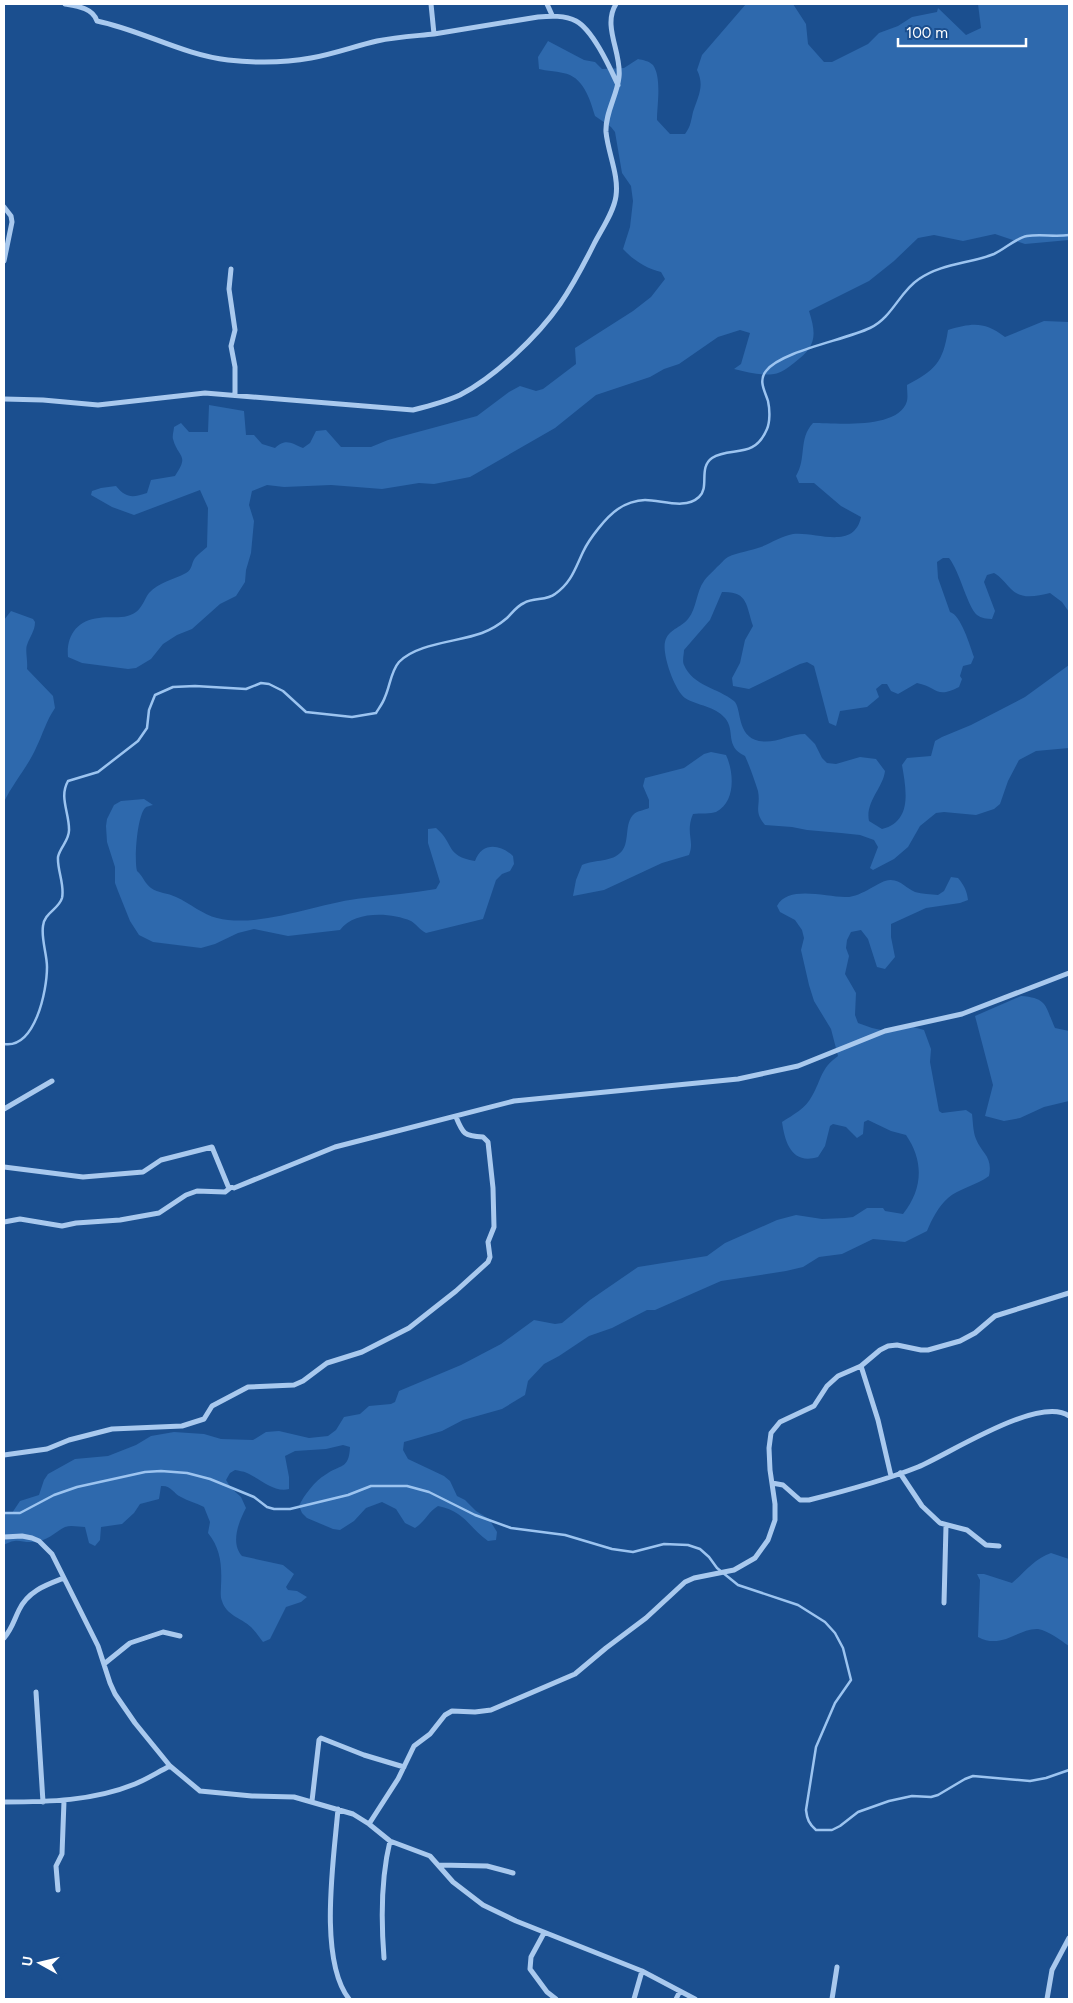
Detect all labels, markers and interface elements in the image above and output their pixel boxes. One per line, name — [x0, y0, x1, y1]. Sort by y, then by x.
scale bar — [898, 15, 1026, 47]
text: 100 m — [906, 24, 948, 42]
north arrow — [15, 1938, 65, 1988]
text: U — [19, 1955, 37, 1967]

